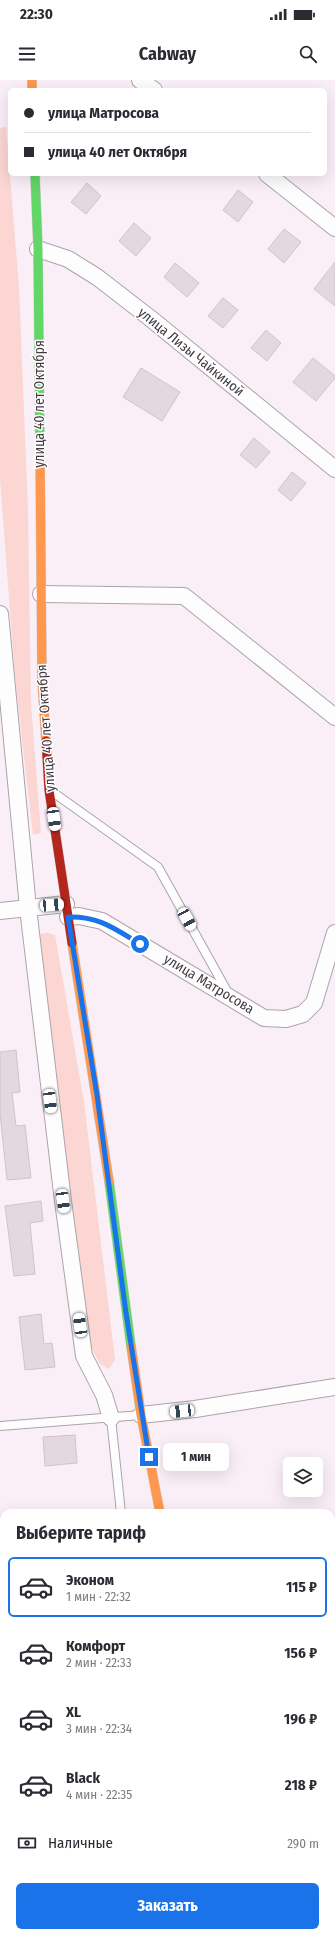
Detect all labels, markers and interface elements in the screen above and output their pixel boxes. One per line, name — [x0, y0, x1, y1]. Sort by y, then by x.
text: 22:30 — [20, 5, 53, 23]
icon: menu — [16, 43, 38, 65]
text: Cabway — [139, 43, 196, 65]
icon: search — [297, 43, 319, 65]
text: улица Матросова — [48, 104, 159, 122]
text: улица 40 лет Октября — [48, 143, 187, 161]
street label: улица Лизы Чайкиной — [135, 304, 247, 400]
street label: улица 40 лет Октября — [31, 340, 48, 468]
street label: улица 40 лет Октября — [33, 664, 59, 792]
car — [46, 806, 62, 832]
car — [40, 898, 64, 912]
car — [176, 906, 198, 932]
route start — [131, 935, 149, 953]
street label: улица Матросова — [161, 950, 257, 1018]
car — [43, 1088, 57, 1114]
car — [55, 1188, 71, 1214]
car — [72, 1312, 88, 1338]
car — [169, 1404, 195, 1418]
callout: 1 мин — [163, 1443, 229, 1471]
route end — [140, 1448, 158, 1466]
text: 1 мин — [181, 1449, 211, 1464]
map controls — [283, 1457, 323, 1497]
button: layers — [283, 1457, 323, 1497]
text: Выберите тариф — [16, 1522, 146, 1544]
icon: car — [18, 1569, 54, 1605]
text: Эконом — [66, 1571, 114, 1589]
text: 115 ₽ — [286, 1578, 317, 1596]
text: 1 мин · 22:32 — [66, 1589, 131, 1604]
icon: car — [18, 1635, 54, 1671]
text: Комфорт — [66, 1637, 125, 1655]
text: 156 ₽ — [284, 1644, 317, 1662]
text: 2 мин · 22:33 — [66, 1655, 132, 1670]
icon: car — [18, 1701, 54, 1737]
text: XL — [66, 1703, 81, 1721]
text: 196 ₽ — [284, 1710, 317, 1728]
text: 3 мин · 22:34 — [66, 1721, 132, 1736]
icon: car — [18, 1767, 54, 1803]
text: Black — [66, 1769, 100, 1787]
text: 218 ₽ — [285, 1776, 317, 1794]
text: 4 мин · 22:35 — [66, 1787, 132, 1802]
icon: cash — [16, 1832, 38, 1854]
text: Наличные — [48, 1834, 113, 1852]
text: 290 m — [287, 1836, 319, 1851]
button: Заказать — [16, 1883, 319, 1929]

